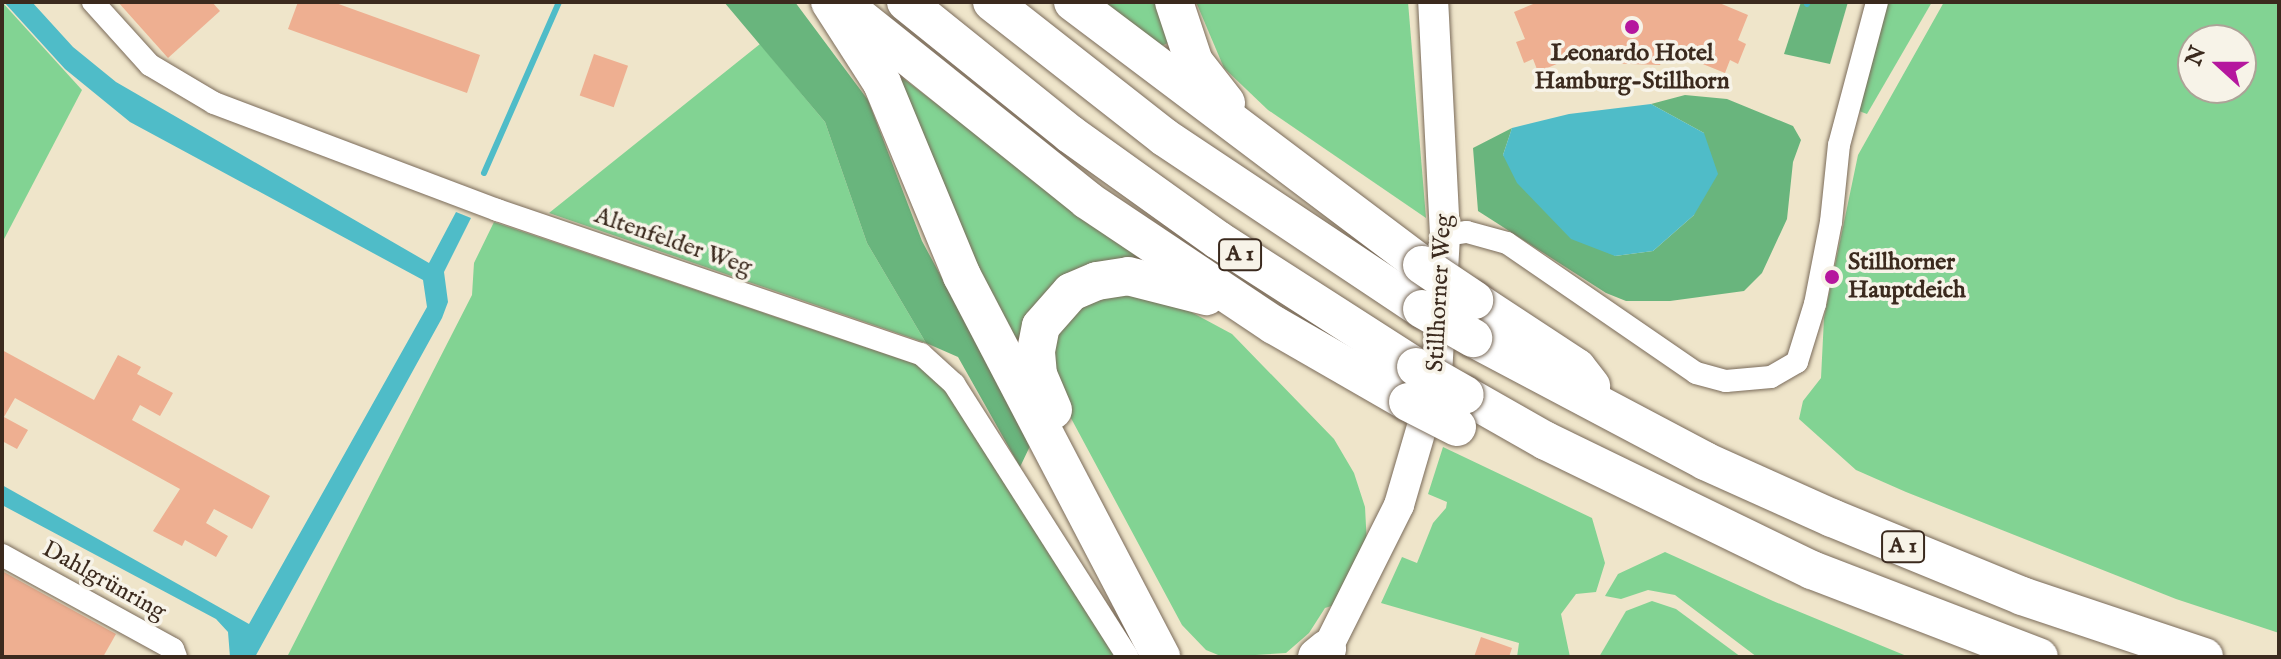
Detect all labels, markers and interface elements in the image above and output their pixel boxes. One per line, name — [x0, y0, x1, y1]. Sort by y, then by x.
marker: Leonardo Hotel Hamburg-Stillhorn — [1623, 18, 1641, 36]
north arrow — [2177, 24, 2257, 104]
place label: Leonardo Hotel Hamburg-Stillhorn — [1535, 40, 1729, 96]
text: N — [2180, 42, 2213, 70]
street label: Altenfelder Weg — [591, 202, 755, 282]
street label: Stillhorner Weg — [1421, 213, 1459, 373]
road number: A 1 — [1218, 237, 1262, 273]
place label: Stillhorner Hauptdeich — [1848, 249, 1966, 305]
marker: Stillhorner Hauptdeich — [1823, 268, 1841, 286]
road number: A 1 — [1881, 529, 1925, 565]
street label: Dahlgrünring — [37, 535, 171, 627]

